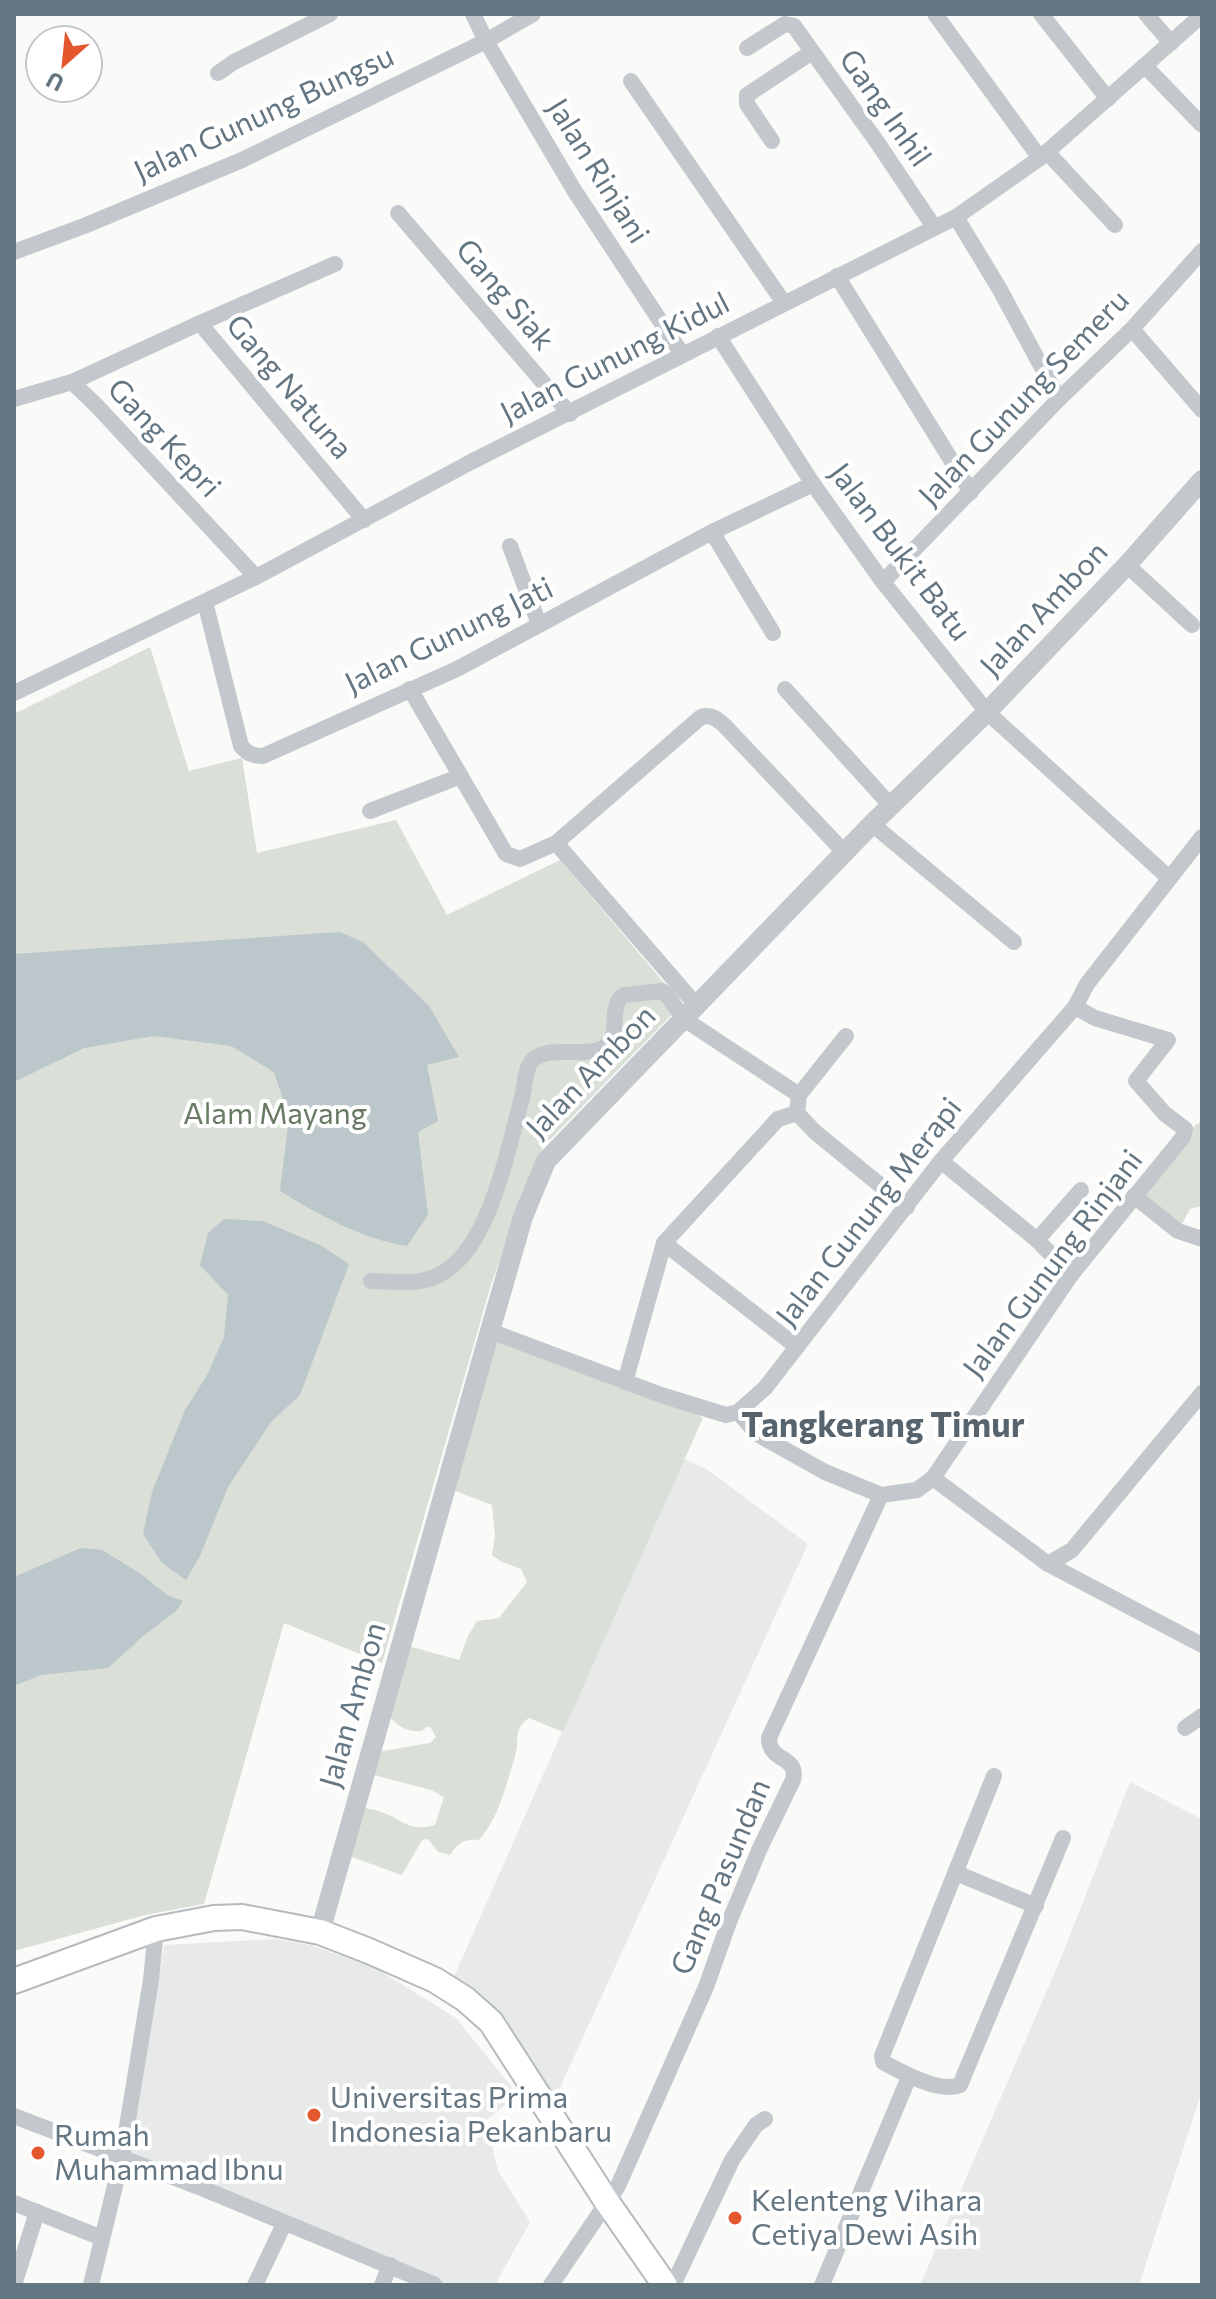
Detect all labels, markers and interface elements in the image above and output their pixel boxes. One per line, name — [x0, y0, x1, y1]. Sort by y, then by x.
north arrow — [24, 24, 104, 104]
street label: Jalan Gunung Bungsu — [127, 35, 399, 188]
street label: Gang Inhil — [833, 41, 941, 172]
text: U — [41, 67, 68, 98]
street label: Jalan Rinjani — [541, 90, 659, 249]
street label: Gang Siak — [450, 230, 564, 357]
street label: Jalan Gunung Semeru — [909, 280, 1135, 512]
street label: Jalan Gunung Kidul — [493, 282, 735, 429]
street label: Gang Natuna — [220, 306, 362, 465]
street label: Gang Kepri — [101, 369, 230, 503]
street label: Jalan Bukit Batu — [823, 454, 981, 647]
street label: Jalan Ambon — [971, 532, 1114, 682]
street label: Jalan Gunung Jati — [338, 567, 558, 700]
street label: Jalan Ambon — [517, 996, 662, 1144]
street label: Jalan Gunung Merapi — [766, 1089, 968, 1332]
park label: Alam Mayang — [183, 1093, 367, 1130]
street label: Jalan Gunung Rinjani — [953, 1141, 1149, 1384]
district label: Tangkerang Timur — [741, 1402, 1025, 1444]
street label: Jalan Ambon — [309, 1617, 392, 1791]
street label: Gang Pasundan — [661, 1773, 777, 1980]
place label: Universitas Prima Indonesia Pekanbaru — [330, 2077, 612, 2148]
marker: Universitas Prima Indonesia Pekanbaru — [305, 2106, 323, 2124]
place label: Rumah Muhammad Ibnu — [54, 2115, 283, 2186]
marker: Rumah Muhammad Ibnu — [29, 2144, 47, 2162]
place label: Kelenteng Vihara Cetiya Dewi Asih — [751, 2180, 982, 2251]
marker: Kelenteng Vihara Cetiya Dewi Asih — [726, 2209, 744, 2227]

